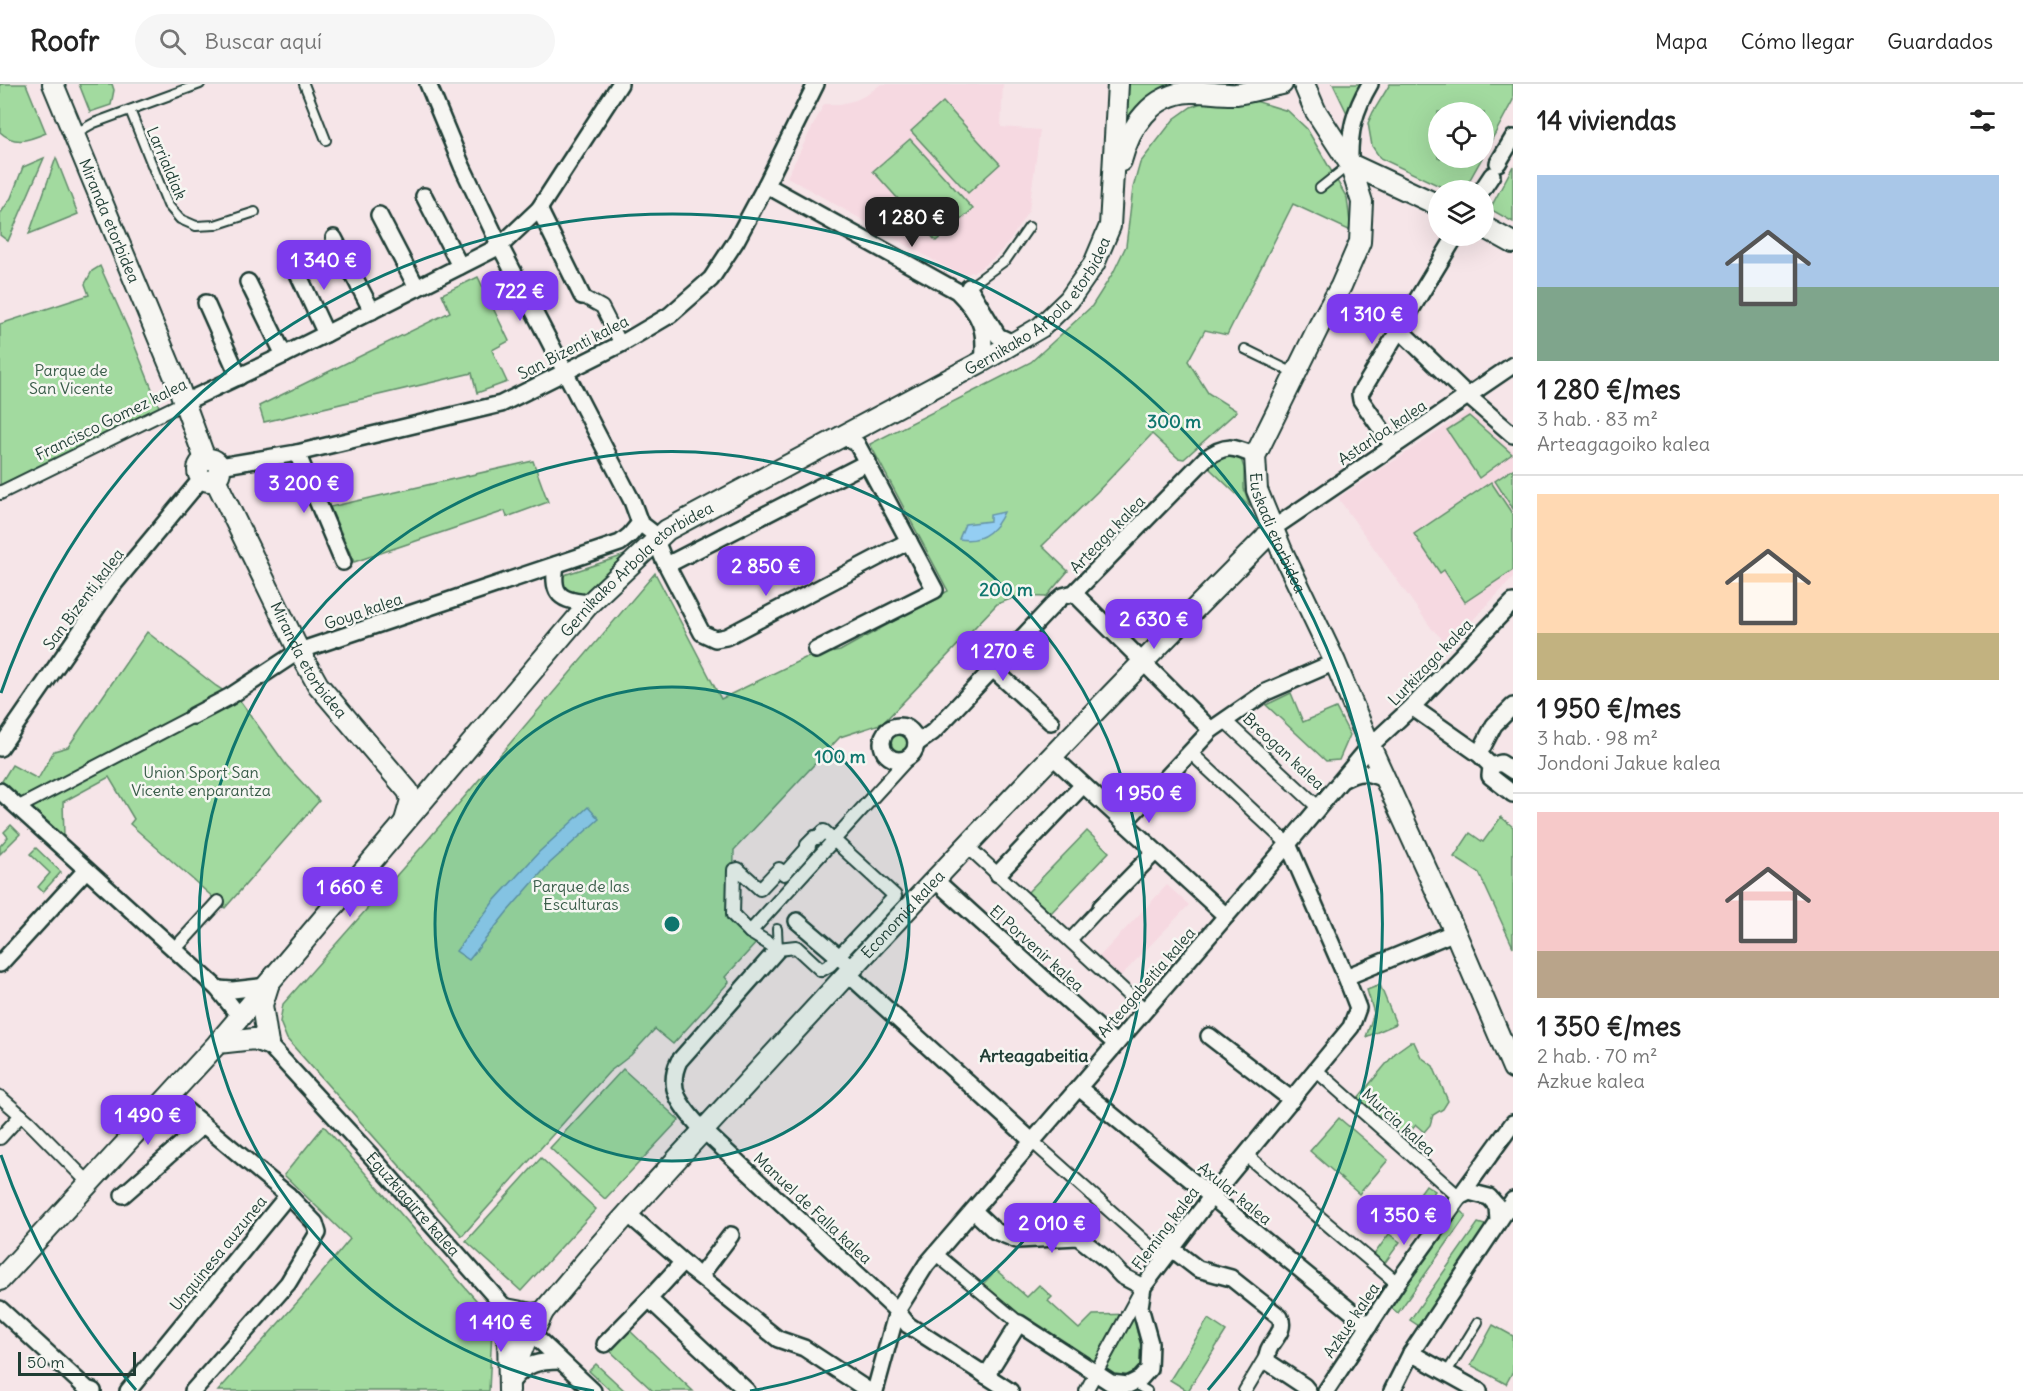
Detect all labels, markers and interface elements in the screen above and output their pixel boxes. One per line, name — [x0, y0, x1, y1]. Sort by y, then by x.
search box — [135, 14, 555, 68]
text: Roofr — [30, 23, 99, 59]
icon: search — [156, 25, 189, 58]
text: Buscar aquí — [204, 27, 322, 55]
text: Mapa — [1655, 28, 1708, 55]
text: Cómo llegar — [1741, 28, 1854, 55]
text: Guardados — [1887, 28, 1993, 55]
map controls — [1428, 102, 1494, 246]
button: locate — [1428, 102, 1494, 168]
text: 14 viviendas — [1537, 104, 1676, 137]
icon: filters — [1966, 104, 1999, 137]
street label: Larrialdiak — [143, 123, 191, 203]
street label: Miranda etorbidea — [75, 156, 144, 286]
button: layers — [1428, 180, 1494, 246]
pin: 1 280 € — [857, 197, 967, 248]
text: 1 280 € — [879, 204, 945, 229]
icon: home — [1714, 214, 1822, 322]
street label: Gernikako Arbola etorbidea — [961, 234, 1114, 379]
pin: 1 340 € — [269, 240, 379, 291]
text: 1 340 € — [291, 247, 357, 272]
pin: 722 € — [478, 271, 562, 322]
text: 722 € — [495, 278, 545, 303]
pin: 1 310 € — [1317, 294, 1427, 345]
text: 1 310 € — [1341, 301, 1403, 326]
street label: San Bizenti kalea — [514, 310, 632, 384]
park label: Parque de San Vicente — [29, 360, 113, 398]
text: 1 280 €/mes — [1537, 373, 1681, 406]
street label: Francisco Gomez kalea — [32, 374, 190, 464]
street label: Astarloa kalea — [1334, 395, 1430, 469]
text: 3 hab. · 83 m² — [1537, 406, 1658, 431]
text: 300 m — [1147, 410, 1201, 433]
text: Arteagagoiko kalea — [1537, 431, 1710, 456]
pin: 3 200 € — [249, 463, 359, 514]
text: 3 200 € — [268, 470, 340, 495]
street label: Euskadi etorbidea — [1246, 472, 1311, 596]
street label: Arteaga kalea — [1065, 491, 1149, 577]
street label: Gernikako Arbola etorbidea — [556, 497, 716, 641]
icon: home — [1714, 533, 1822, 641]
street label: San Bizenti kalea — [38, 544, 128, 654]
pin: 2 850 € — [711, 546, 821, 597]
text: 2 850 € — [731, 553, 801, 578]
text: 200 m — [979, 578, 1033, 601]
street label: Goya kalea — [321, 588, 405, 634]
street label: Miranda etorbidea — [266, 598, 352, 722]
pin: 2 630 € — [1099, 599, 1209, 650]
text: 2 630 € — [1119, 606, 1189, 631]
street label: Lurkizaga kalea — [1384, 614, 1476, 710]
pin: 1 270 € — [948, 631, 1058, 682]
text: 1 270 € — [971, 638, 1035, 663]
text: 1 950 €/mes — [1537, 692, 1681, 725]
street label: Breogan kalea — [1239, 708, 1329, 794]
text: 3 hab. · 98 m² — [1537, 725, 1658, 750]
text: 100 m — [815, 745, 866, 768]
text: Jondoni Jakue kalea — [1537, 750, 1721, 775]
park label: Union Sport San Vicente enparantza — [131, 762, 271, 800]
pin: 1 950 € — [1094, 773, 1204, 824]
text: 1 950 € — [1116, 780, 1182, 805]
icon: home — [1714, 851, 1822, 959]
street label: Economia kalea — [856, 866, 949, 963]
pin: 1 660 € — [295, 867, 405, 918]
text: 1 660 € — [317, 874, 383, 899]
park label: Parque de las Esculturas — [532, 876, 630, 914]
street label: El Porvenir kalea — [986, 901, 1088, 995]
centre of rings — [662, 914, 682, 934]
street label: Arteagabeitia kalea — [1093, 923, 1199, 1041]
text: 1 350 €/mes — [1537, 1010, 1681, 1043]
text: 2 hab. · 70 m² — [1537, 1043, 1658, 1068]
district label: Arteagabeitia — [979, 1044, 1089, 1067]
text: Azkue kalea — [1537, 1068, 1645, 1093]
street label: Murcia kalea — [1358, 1084, 1440, 1160]
pin: 1 490 € — [93, 1095, 203, 1146]
text: 1 490 € — [115, 1102, 181, 1127]
street label: Eguzkiagirre kalea — [362, 1148, 464, 1260]
street label: Manuel de Falla kalea — [750, 1148, 876, 1268]
street label: Axular kalea — [1194, 1157, 1276, 1229]
street label: Fleming kalea — [1127, 1182, 1203, 1274]
street label: Unquinesa auzunea — [165, 1191, 271, 1315]
pin: 1 350 € — [1349, 1195, 1459, 1246]
text: 1 350 € — [1371, 1202, 1437, 1227]
pin: 2 010 € — [997, 1203, 1107, 1254]
text: 2 010 € — [1018, 1210, 1086, 1235]
street label: Azkue kalea — [1319, 1279, 1383, 1361]
pin: 1 410 € — [446, 1302, 556, 1353]
text: 1 410 € — [470, 1309, 532, 1334]
scale bar — [18, 1349, 136, 1376]
text: 50 m — [27, 1352, 65, 1372]

